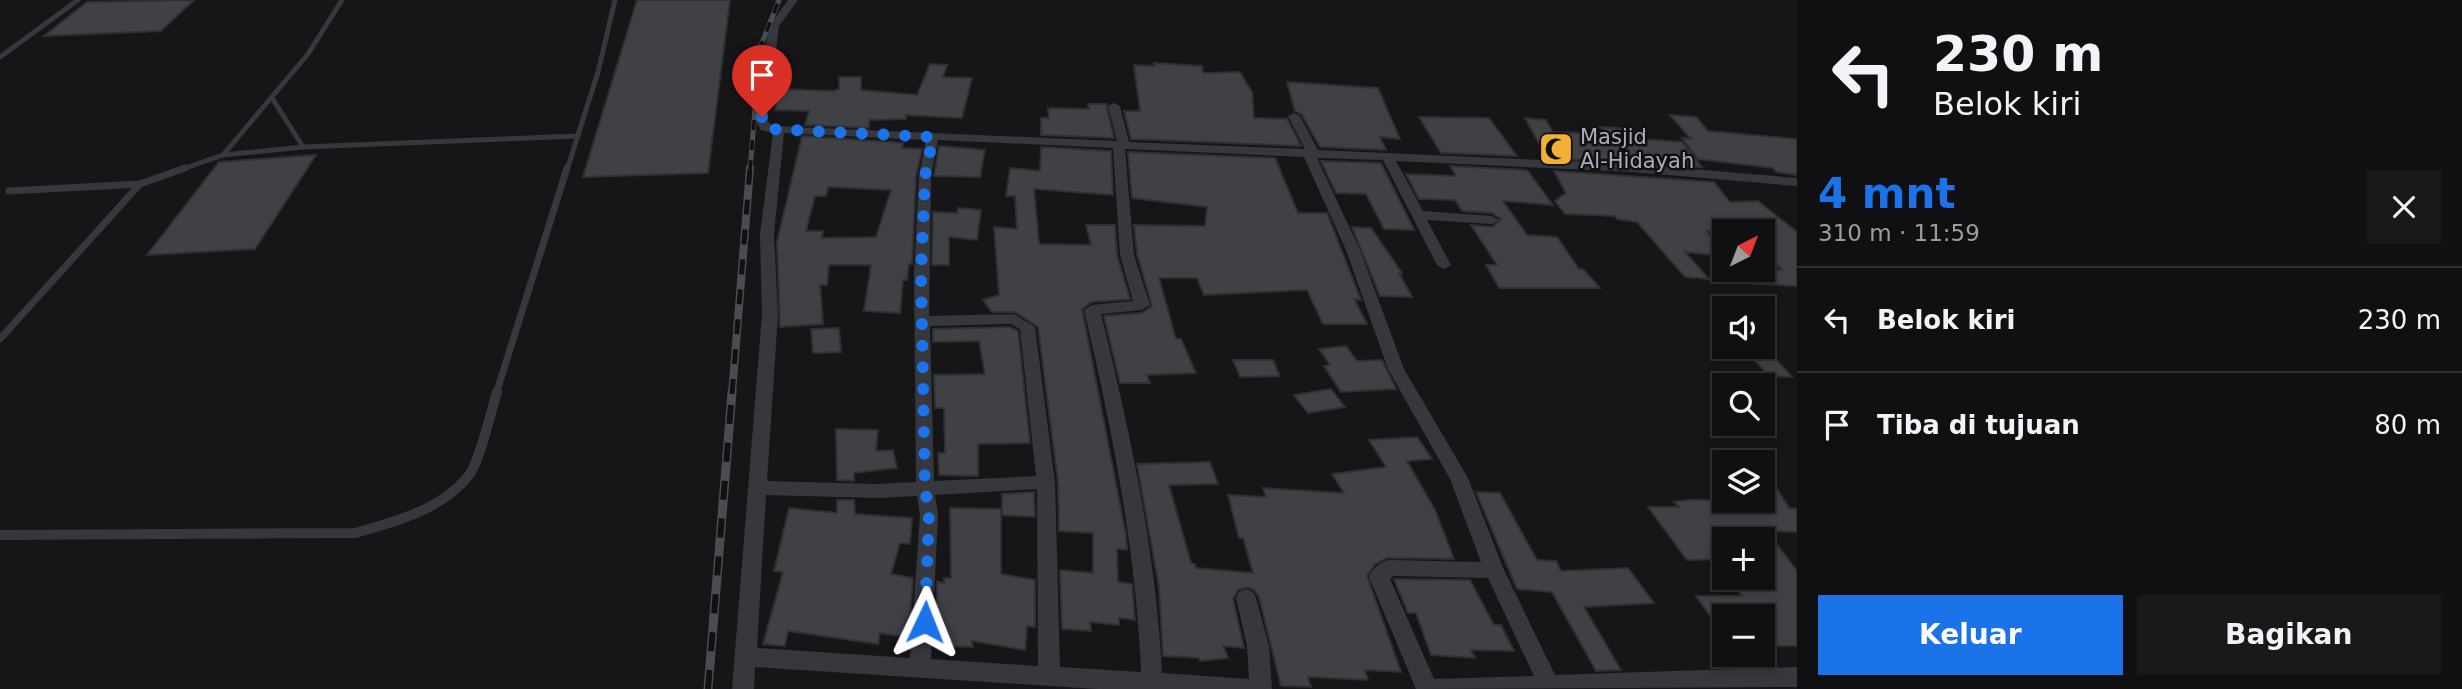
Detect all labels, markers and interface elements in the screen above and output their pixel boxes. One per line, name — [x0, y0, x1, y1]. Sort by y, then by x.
text: 230 m — [1933, 26, 2103, 83]
icon: left — [1818, 28, 1909, 119]
pin — [732, 45, 792, 117]
icon: arrive — [743, 56, 781, 94]
text: Belok kiri — [1933, 85, 2081, 123]
place label: Masjid Al-Hidayah — [1580, 125, 1694, 173]
mosque icon: Masjid Al-Hidayah — [1537, 130, 1575, 168]
text: 4 mnt — [1818, 169, 1956, 218]
button: close — [2367, 170, 2441, 244]
north arrow — [1712, 219, 1774, 282]
map controls — [1712, 219, 1775, 667]
text: 310 m · 11:59 — [1818, 220, 1980, 246]
button: sound — [1712, 296, 1775, 359]
icon: left — [1818, 301, 1856, 339]
text: Belok kiri — [1877, 305, 2016, 335]
text: 230 m — [2358, 305, 2441, 335]
button: search — [1712, 373, 1775, 436]
icon: arrive — [1818, 406, 1856, 444]
text: Tiba di tujuan — [1877, 410, 2080, 440]
text: 80 m — [2374, 410, 2441, 440]
button: layers — [1712, 450, 1775, 513]
button: + — [1712, 527, 1775, 590]
position arrow — [888, 585, 962, 659]
button: Keluar — [1818, 595, 2123, 675]
button: Bagikan — [2137, 595, 2441, 675]
button: − — [1712, 604, 1775, 667]

